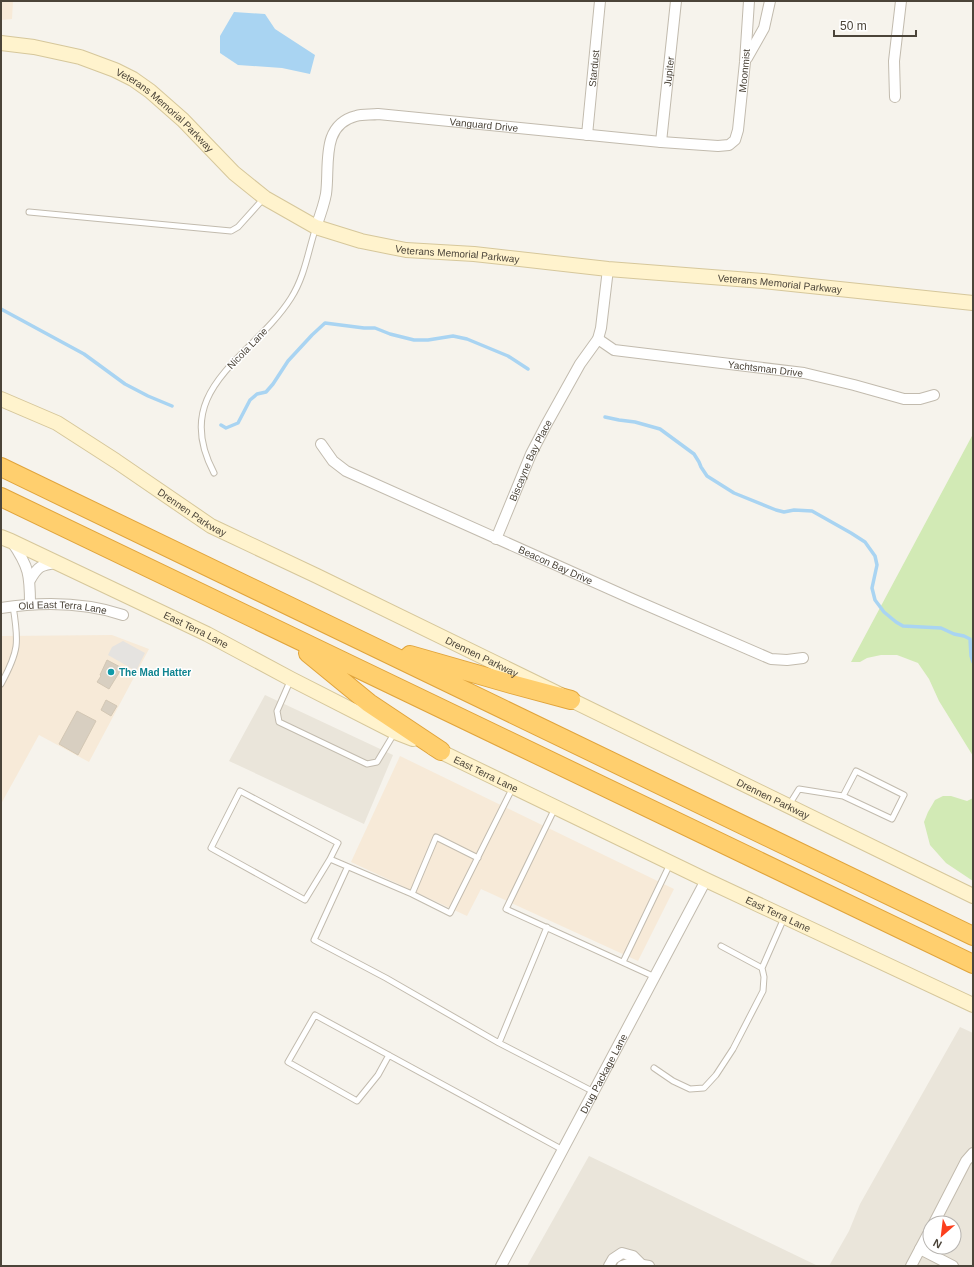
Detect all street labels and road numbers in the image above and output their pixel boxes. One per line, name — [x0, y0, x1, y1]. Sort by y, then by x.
street label: Moonmist — [737, 48, 752, 93]
street label: Stardust — [587, 49, 601, 87]
street label: Jupiter — [662, 55, 676, 87]
street label: Veterans Memorial Parkway — [114, 66, 216, 154]
street label: Vanguard Drive — [449, 116, 519, 134]
street label: Veterans Memorial Parkway — [394, 243, 520, 265]
street label: Veterans Memorial Parkway — [717, 273, 842, 295]
street label: Nicola Lane — [225, 325, 270, 371]
street label: Yachtsman Drive — [727, 359, 804, 379]
street label: Biscayne Bay Place — [507, 417, 554, 503]
street label: Drennen Parkway — [156, 486, 228, 538]
street label: Beacon Bay Drive — [517, 544, 595, 587]
street label: Old East Terra Lane — [18, 599, 108, 616]
street label: East Terra Lane — [162, 609, 230, 651]
street label: Drennen Parkway — [444, 635, 520, 679]
street label: East Terra Lane — [452, 754, 520, 795]
street label: Drennen Parkway — [735, 777, 811, 821]
street label: East Terra Lane — [744, 894, 813, 934]
street label: Drug Package Lane — [578, 1032, 629, 1115]

